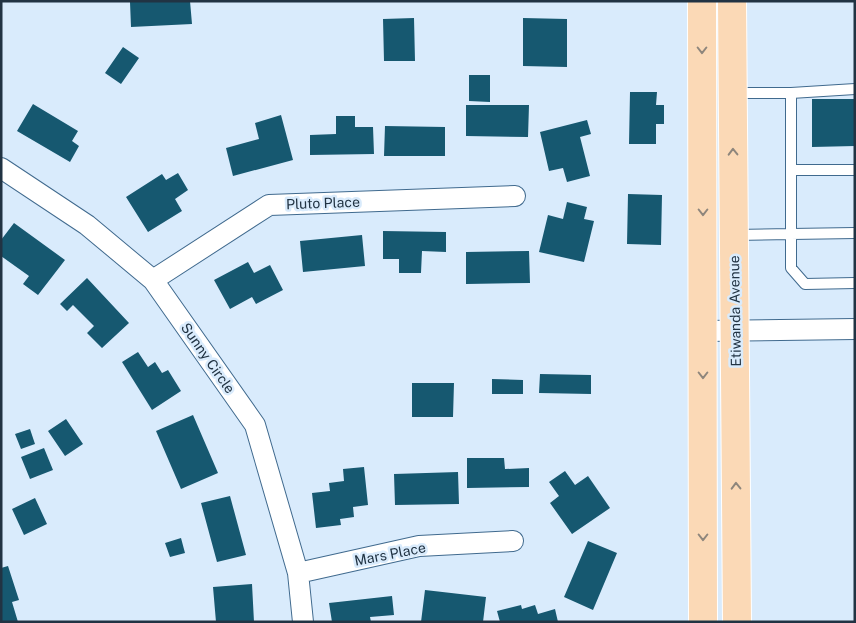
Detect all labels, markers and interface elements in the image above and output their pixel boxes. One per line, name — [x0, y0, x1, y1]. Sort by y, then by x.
one-way arrow — [697, 46, 707, 54]
one-way arrow — [727, 147, 738, 155]
street label: Pluto Place — [286, 194, 360, 212]
one-way arrow — [698, 209, 708, 217]
street label: Etiwanda Avenue — [726, 255, 744, 367]
street label: Sunny Circle — [178, 320, 238, 396]
one-way arrow — [698, 372, 708, 379]
one-way arrow — [731, 481, 741, 489]
one-way arrow — [698, 534, 708, 542]
street label: Mars Place — [353, 539, 427, 569]

